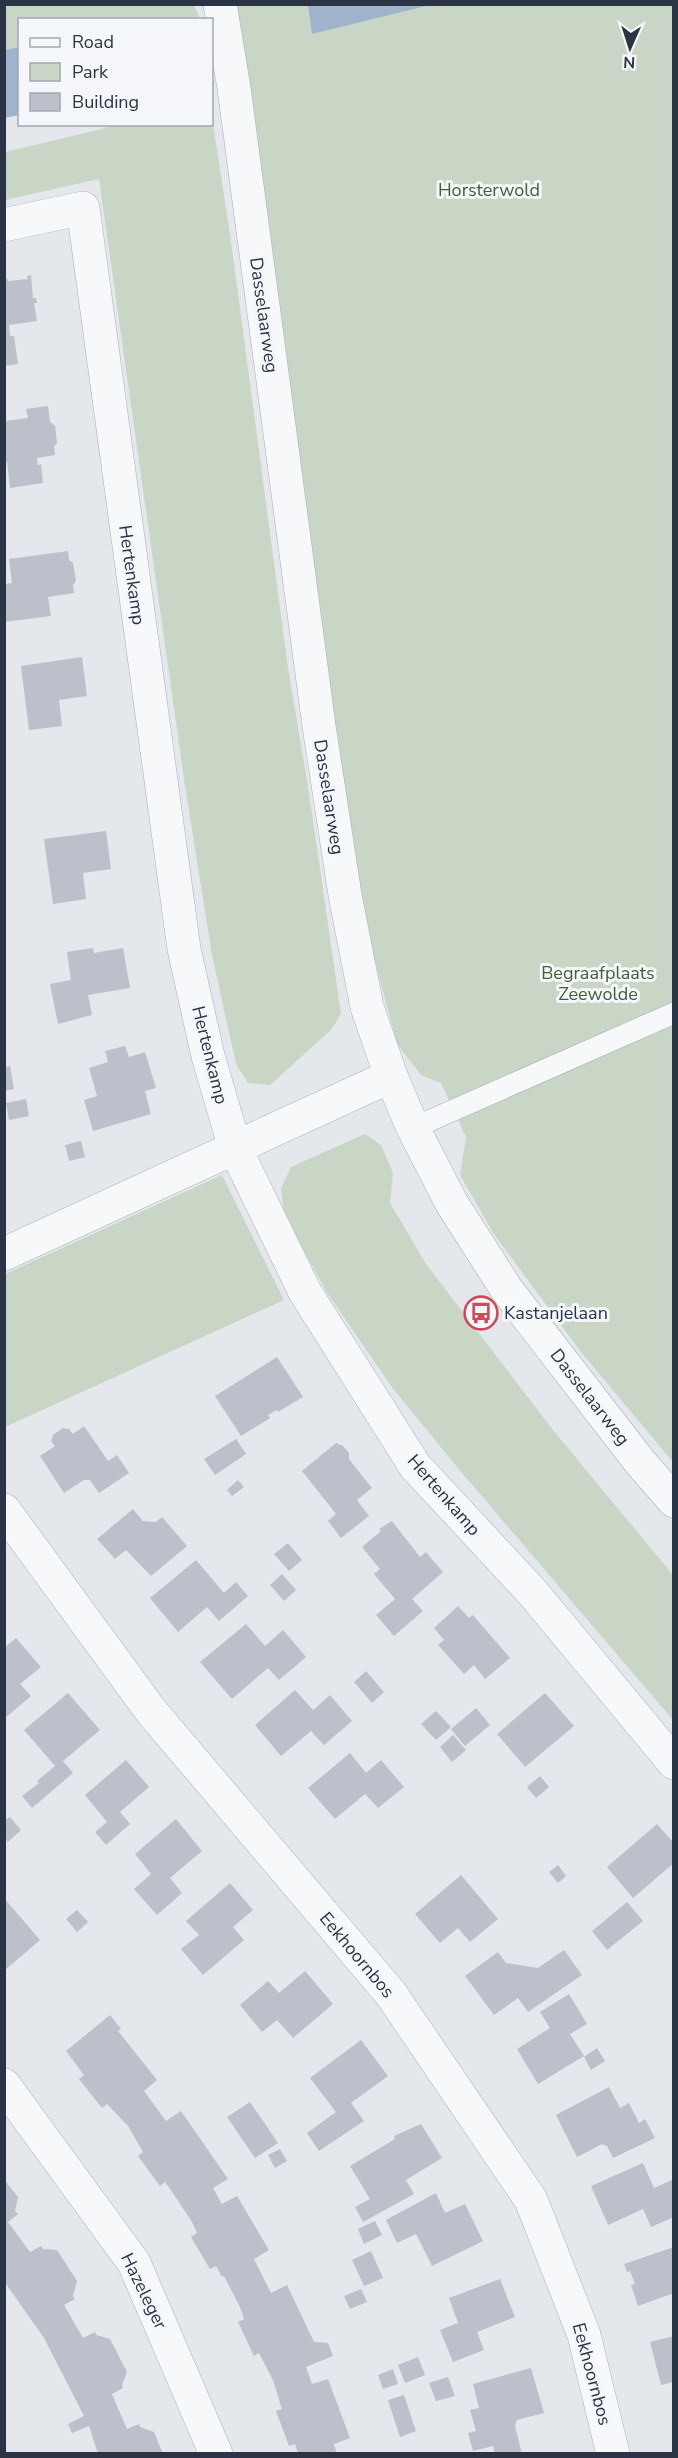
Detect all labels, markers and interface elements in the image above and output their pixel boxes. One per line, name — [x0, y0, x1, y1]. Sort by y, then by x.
legend — [18, 18, 213, 126]
north arrow — [600, 18, 660, 78]
text: Road — [72, 30, 114, 54]
text: N — [623, 51, 636, 73]
text: Park — [72, 60, 109, 84]
text: Building — [72, 90, 139, 114]
park label: Horsterwold — [438, 178, 540, 202]
street label: Dasselaarweg — [244, 256, 284, 374]
street label: Hertenkamp — [113, 524, 151, 626]
street label: Dasselaarweg — [308, 738, 350, 856]
park label: Begraafplaats Zeewolde — [541, 961, 655, 1006]
street label: Hertenkamp — [186, 1003, 234, 1107]
bus stop icon: Kastanjelaan — [463, 1295, 499, 1331]
place label: Kastanjelaan — [504, 1301, 608, 1325]
street label: Dasselaarweg — [545, 1344, 635, 1450]
street label: Hertenkamp — [402, 1449, 486, 1541]
street label: Eekhoornbos — [314, 1907, 400, 2003]
street label: Hazeleger — [115, 2249, 173, 2334]
street label: Eekhoornbos — [567, 2320, 617, 2428]

